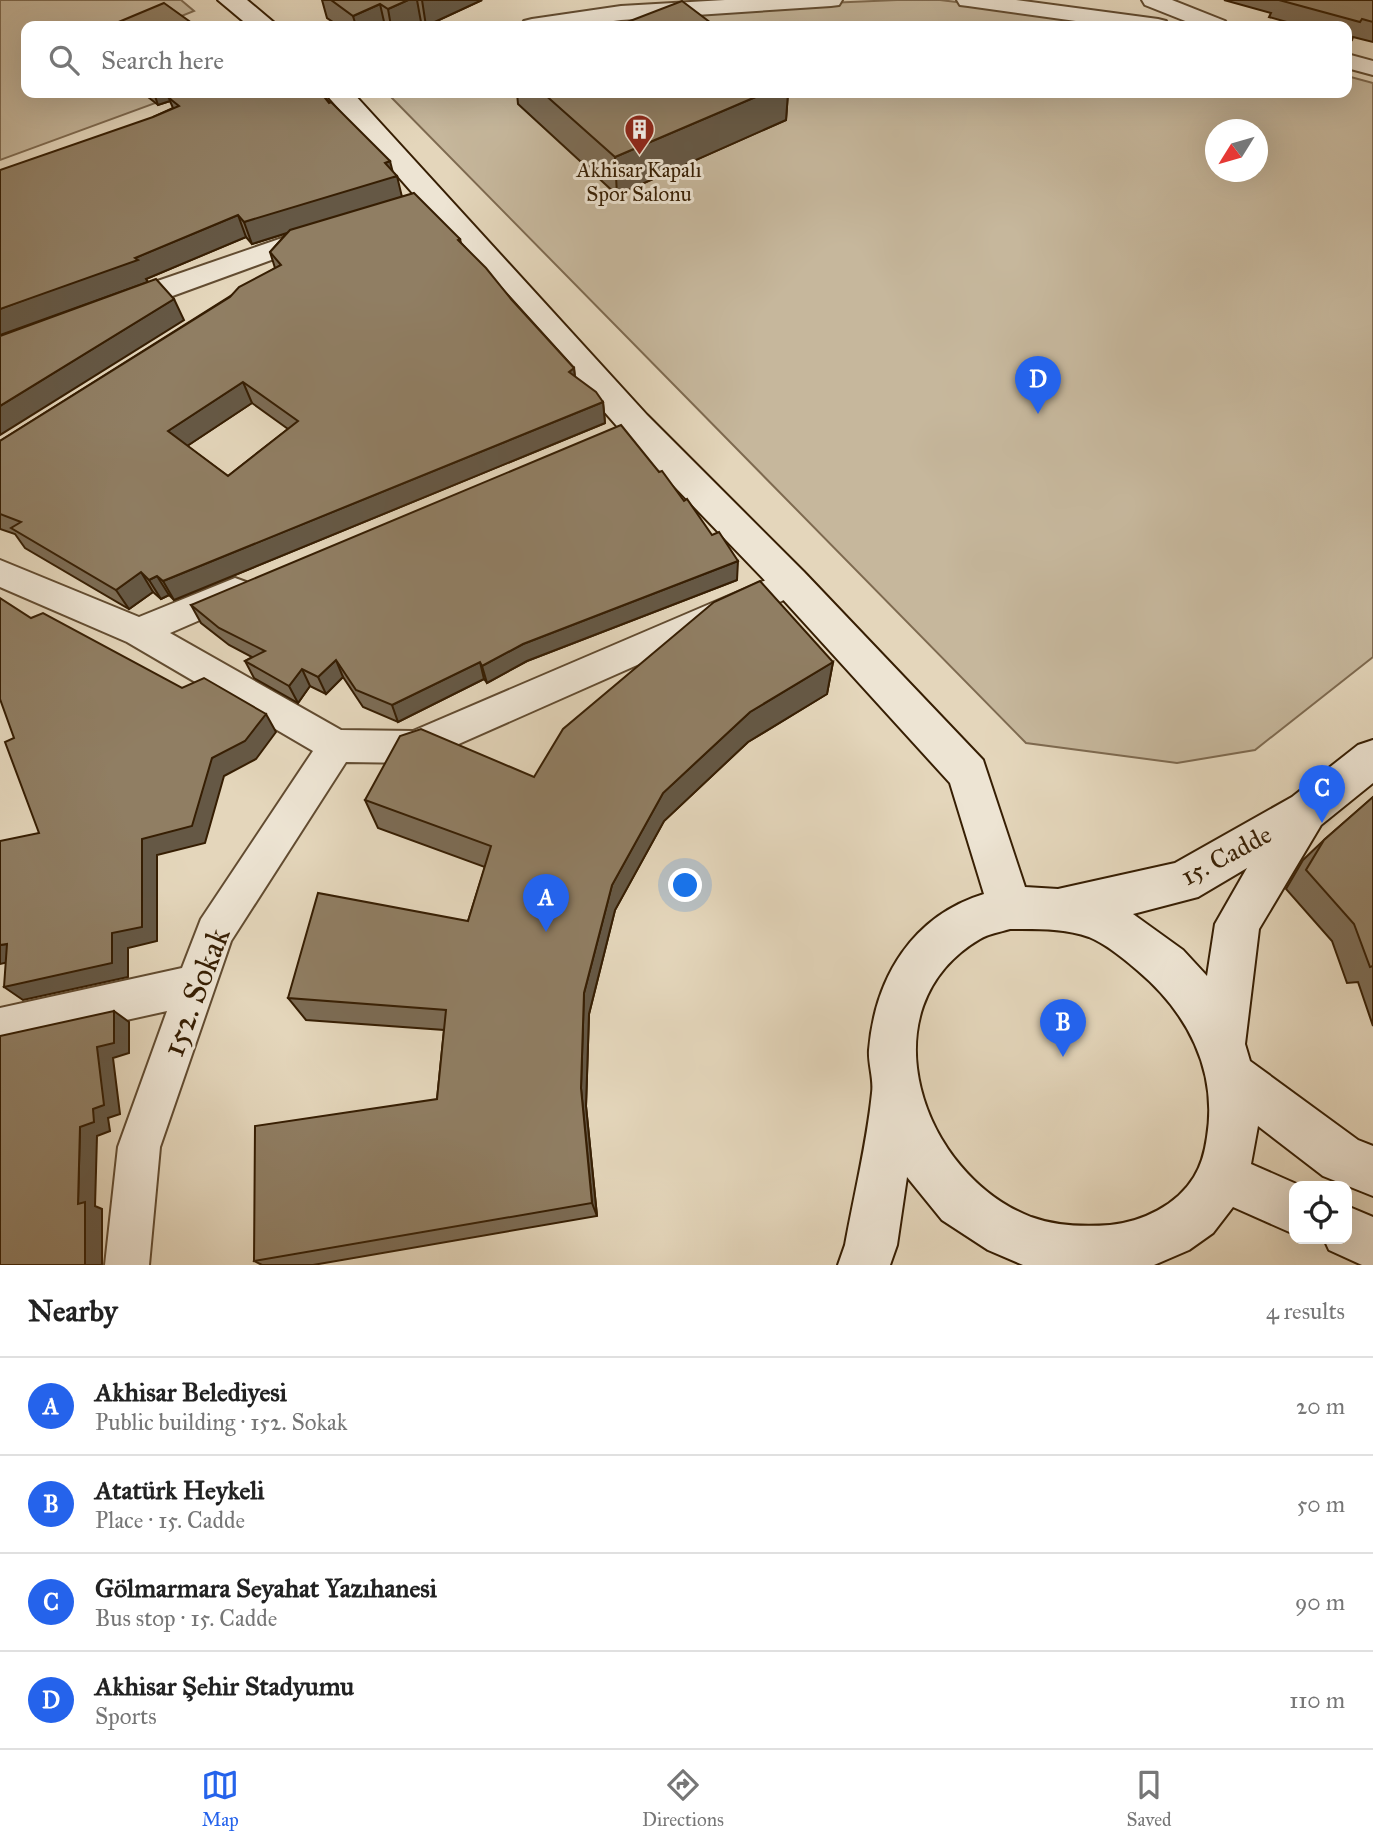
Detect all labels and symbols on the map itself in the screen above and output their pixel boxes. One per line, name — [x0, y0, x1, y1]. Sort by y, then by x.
building icon: Akhisar Kapalı Spor Salonu — [622, 113, 656, 157]
north arrow — [1205, 119, 1268, 182]
place label: Akhisar Kapalı Spor Salonu — [576, 157, 702, 207]
pin: D — [1015, 356, 1061, 414]
pin: C — [1299, 765, 1345, 823]
street label: 15. Cadde — [1175, 818, 1277, 892]
your location — [668, 868, 702, 902]
pin: A — [523, 874, 569, 932]
street label: 152. Sokak — [154, 922, 238, 1062]
pin: B — [1040, 999, 1086, 1057]

